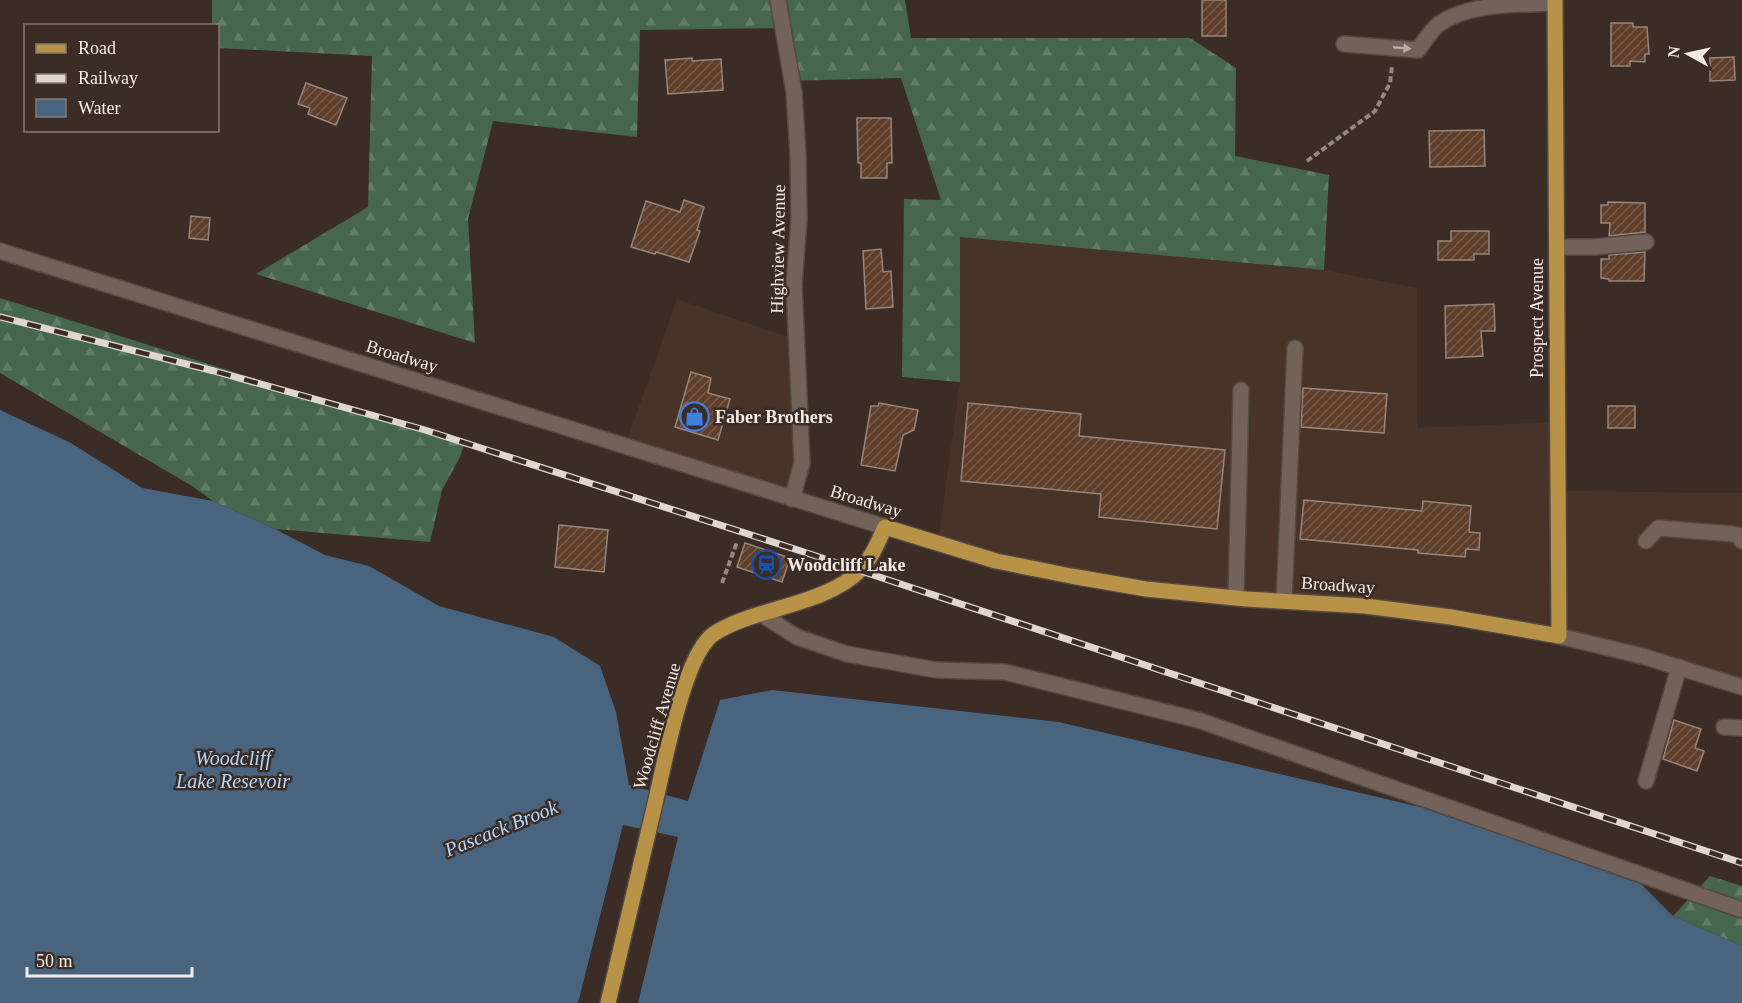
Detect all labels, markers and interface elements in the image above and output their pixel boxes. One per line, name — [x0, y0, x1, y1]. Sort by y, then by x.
legend — [24, 24, 219, 132]
north arrow — [1658, 24, 1718, 84]
text: Road — [78, 38, 116, 58]
one-way arrow — [1392, 43, 1411, 53]
text: N — [1664, 45, 1683, 59]
text: Railway — [78, 68, 138, 88]
text: Water — [78, 98, 121, 118]
street label: Highview Avenue — [767, 184, 789, 314]
street label: Prospect Avenue — [1527, 258, 1547, 378]
street label: Broadway — [364, 336, 440, 376]
shop icon: Faber Brothers — [678, 401, 710, 433]
place label: Faber Brothers — [715, 407, 833, 427]
street label: Broadway — [828, 481, 904, 521]
station icon: Woodcliff Lake — [750, 549, 782, 581]
place label: Woodcliff Lake — [787, 555, 906, 575]
street label: Broadway — [1300, 572, 1376, 598]
street label: Woodcliff Avenue — [629, 661, 685, 791]
water label: Woodcliff Lake Resevoir — [175, 747, 290, 792]
water label: Pascack Brook — [440, 795, 562, 861]
scale bar — [27, 940, 192, 978]
text: 50 m — [36, 951, 73, 971]

